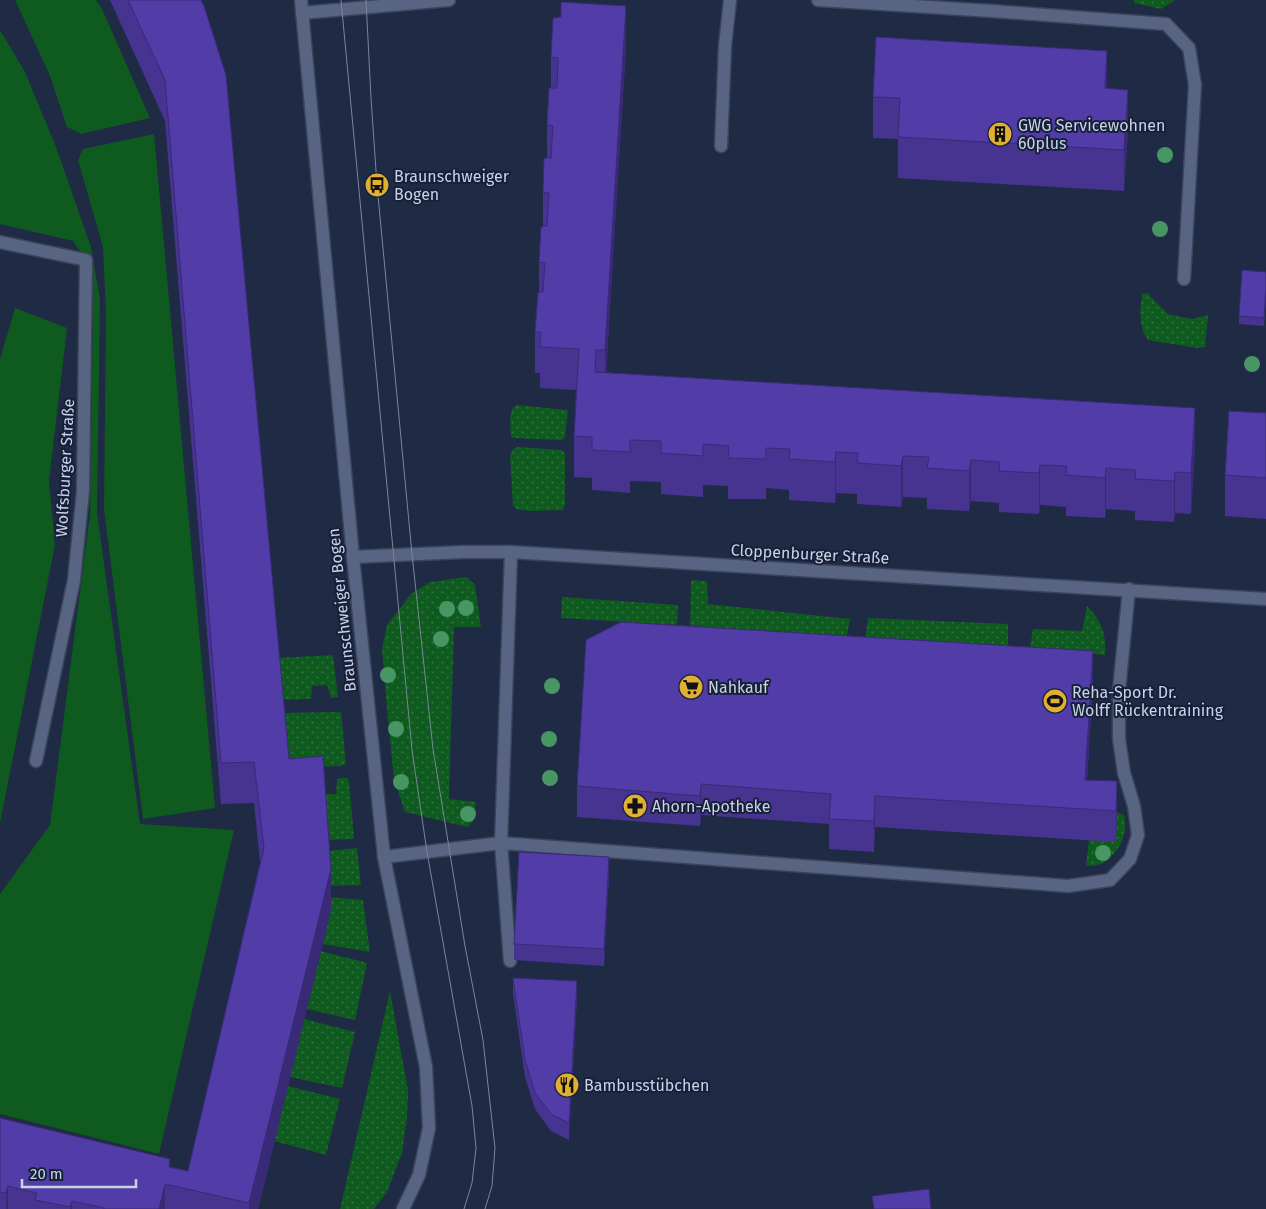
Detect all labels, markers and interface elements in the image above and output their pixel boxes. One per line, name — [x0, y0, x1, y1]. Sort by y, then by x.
place label: GWG Servicewohnen 60plus — [1018, 116, 1165, 153]
building icon: GWG Servicewohnen 60plus — [987, 121, 1013, 147]
place label: Braunschweiger Bogen — [394, 167, 510, 204]
bus stop icon: Braunschweiger Bogen — [364, 172, 390, 198]
street label: Wolfsburger Straße — [52, 398, 78, 538]
street label: Braunschweiger Bogen — [324, 527, 360, 693]
street label: Cloppenburger Straße — [730, 540, 890, 568]
supermarket icon: Nahkauf — [678, 674, 704, 700]
place label: Nahkauf — [708, 678, 770, 697]
place label: Reha-Sport Dr. Wolff Rückentraining — [1072, 683, 1224, 720]
sports icon: Reha-Sport Dr. Wolff Rückentraining — [1042, 688, 1068, 714]
pharmacy icon: Ahorn-Apotheke — [622, 793, 648, 819]
place label: Ahorn-Apotheke — [652, 797, 770, 816]
restaurant icon: Bambusstübchen — [554, 1072, 580, 1098]
place label: Bambusstübchen — [584, 1076, 709, 1095]
scale bar — [22, 1156, 136, 1188]
text: 20 m — [30, 1165, 63, 1183]

